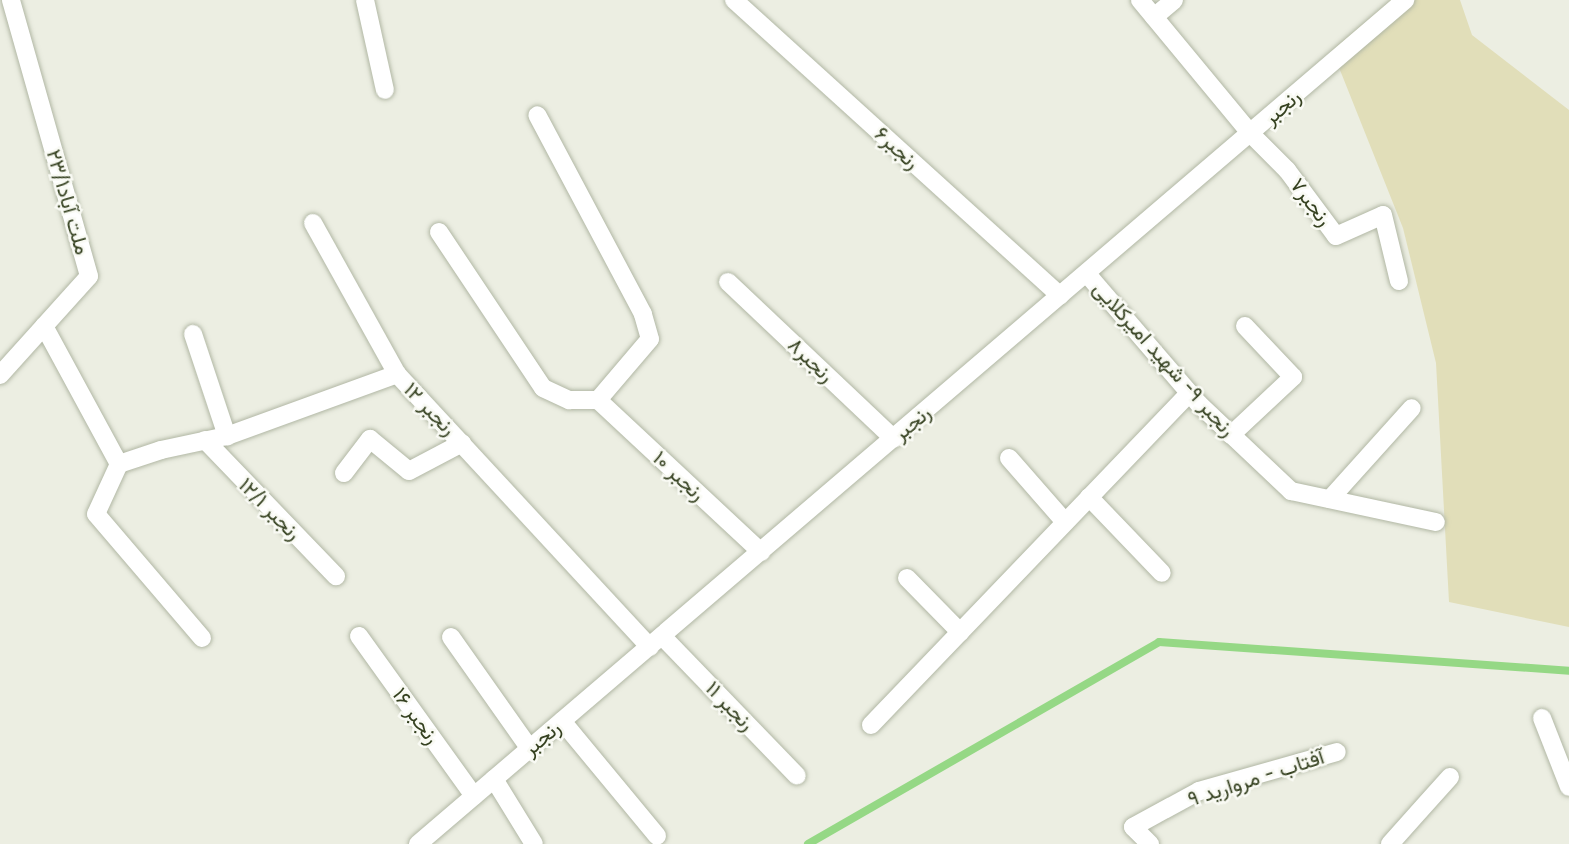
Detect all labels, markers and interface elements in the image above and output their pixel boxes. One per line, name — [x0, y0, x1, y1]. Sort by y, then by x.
street label: رنجبر — [1258, 84, 1306, 130]
street label: رنجبر۶ — [869, 121, 925, 175]
street label: ملت آباد۲۳/۱ — [41, 146, 95, 258]
street label: رنجبر۷ — [1285, 173, 1337, 231]
street label: رنجبر ۹- شهید امیرکلایی — [1088, 276, 1240, 442]
street label: رنجبر۸ — [783, 332, 839, 388]
street label: رنجبر ۱۲ — [399, 377, 461, 441]
street label: رنجبر — [888, 400, 936, 446]
street label: رنجبر ۱۰ — [648, 446, 710, 506]
street label: رنجبر ۱۲/۱ — [234, 473, 306, 545]
street label: رنجبر ۱۱ — [700, 676, 760, 736]
street label: رنجبر ۱۶ — [387, 683, 445, 749]
street label: رنجبر — [518, 715, 566, 761]
street label: آفتاب - مروارید ۹ — [1185, 744, 1327, 812]

